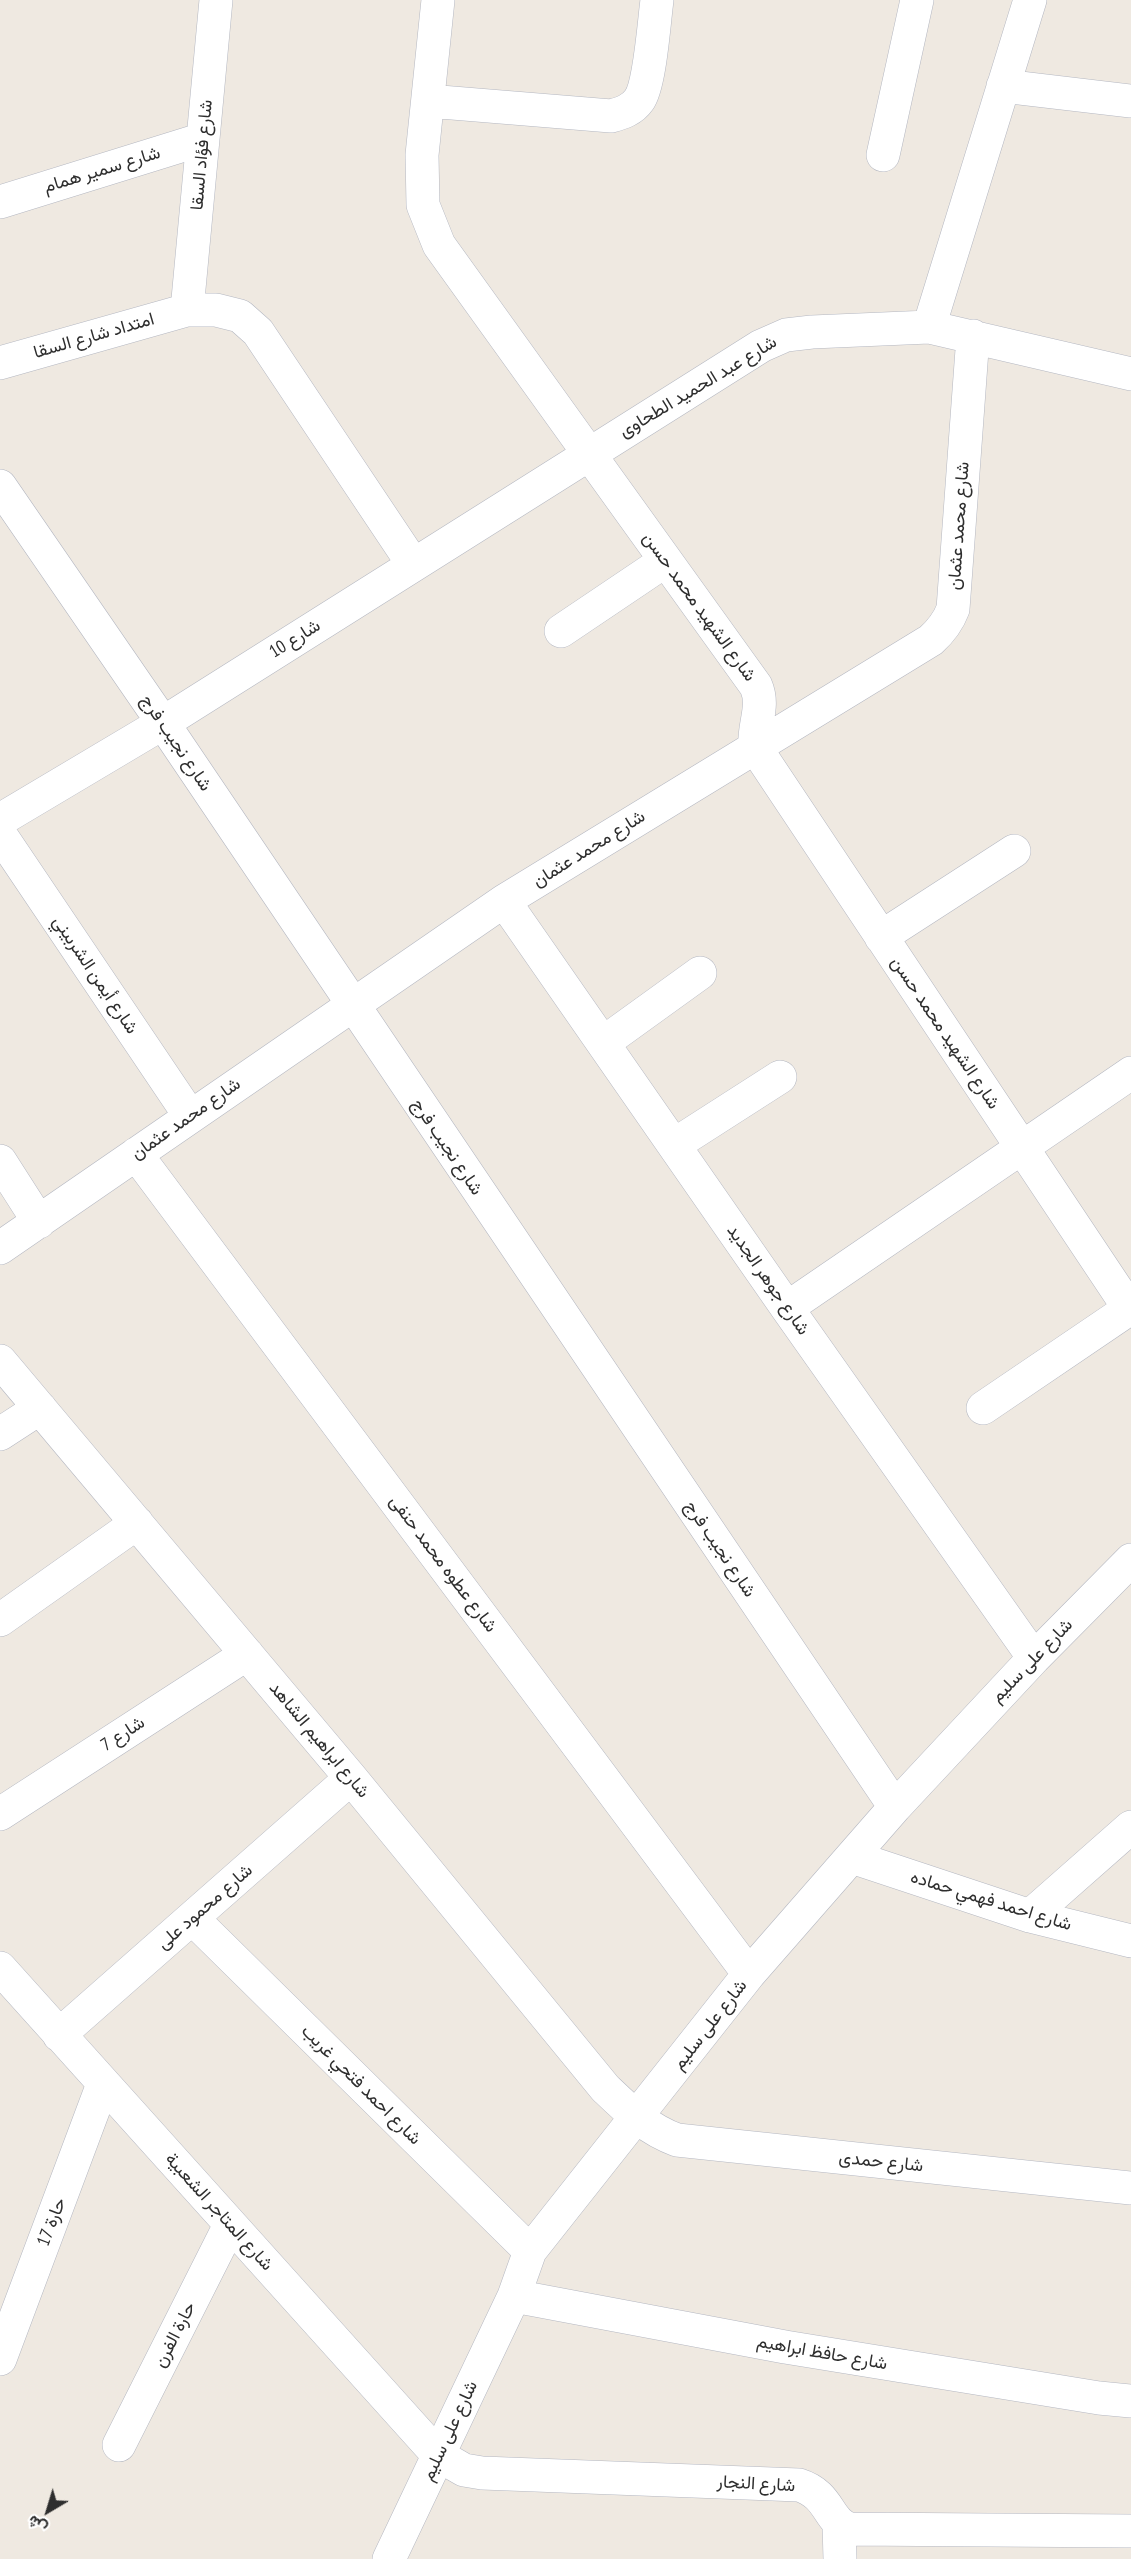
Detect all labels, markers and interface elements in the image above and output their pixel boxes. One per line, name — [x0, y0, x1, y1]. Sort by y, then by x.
street label: شارع فؤاد السقا — [186, 99, 218, 211]
street label: شارع سمير همام — [41, 142, 163, 198]
street label: امتداد شارع السقا — [31, 308, 157, 364]
street label: شارع عبد الحميد الطحاوى — [615, 331, 781, 443]
street label: شارع محمد عثمان — [944, 461, 974, 591]
street label: شارع الشهيد محمد حسن — [638, 528, 760, 686]
street label: شارع 10 — [265, 615, 325, 663]
street label: شارع نجيب فرج — [136, 691, 216, 795]
street label: شارع محمد عثمان — [529, 806, 649, 892]
street label: شارع أيمن الشربيني — [48, 912, 142, 1038]
street label: شارع الشهيد محمد حسن — [886, 953, 1004, 1113]
street label: شارع محمد عثمان — [127, 1073, 245, 1165]
street label: شارع نجيب فرج — [407, 1095, 487, 1199]
street label: شارع جوهر الجديد — [722, 1221, 814, 1339]
street label: شارع عطوه محمد حنفى — [384, 1491, 502, 1637]
street label: شارع نجيب فرج — [680, 1497, 760, 1601]
street label: شارع على سليم — [987, 1614, 1077, 1708]
street label: شارع ابراهيم الشاهد — [264, 1678, 374, 1802]
street label: شارع 7 — [97, 1712, 149, 1756]
street label: شارع محمود على — [153, 1860, 257, 1954]
street label: شارع احمد فهمي حماده — [908, 1866, 1074, 1936]
street label: شارع على سليم — [668, 1976, 752, 2074]
street label: شارع احمد فتحي غريب — [296, 2020, 426, 2150]
street label: شارع حمدى — [838, 2147, 924, 2177]
street label: شارع المتاجر الشعبية — [160, 2149, 278, 2275]
street label: حارة 17 — [33, 2195, 71, 2249]
street label: حارة الفرن — [149, 2299, 201, 2371]
street label: شارع حافظ ابراهيم — [755, 2331, 889, 2375]
street label: شارع على سليم — [417, 2377, 483, 2485]
street label: شارع النجار — [716, 2471, 796, 2497]
north arrow — [18, 2481, 78, 2541]
text: ش — [23, 2511, 51, 2539]

